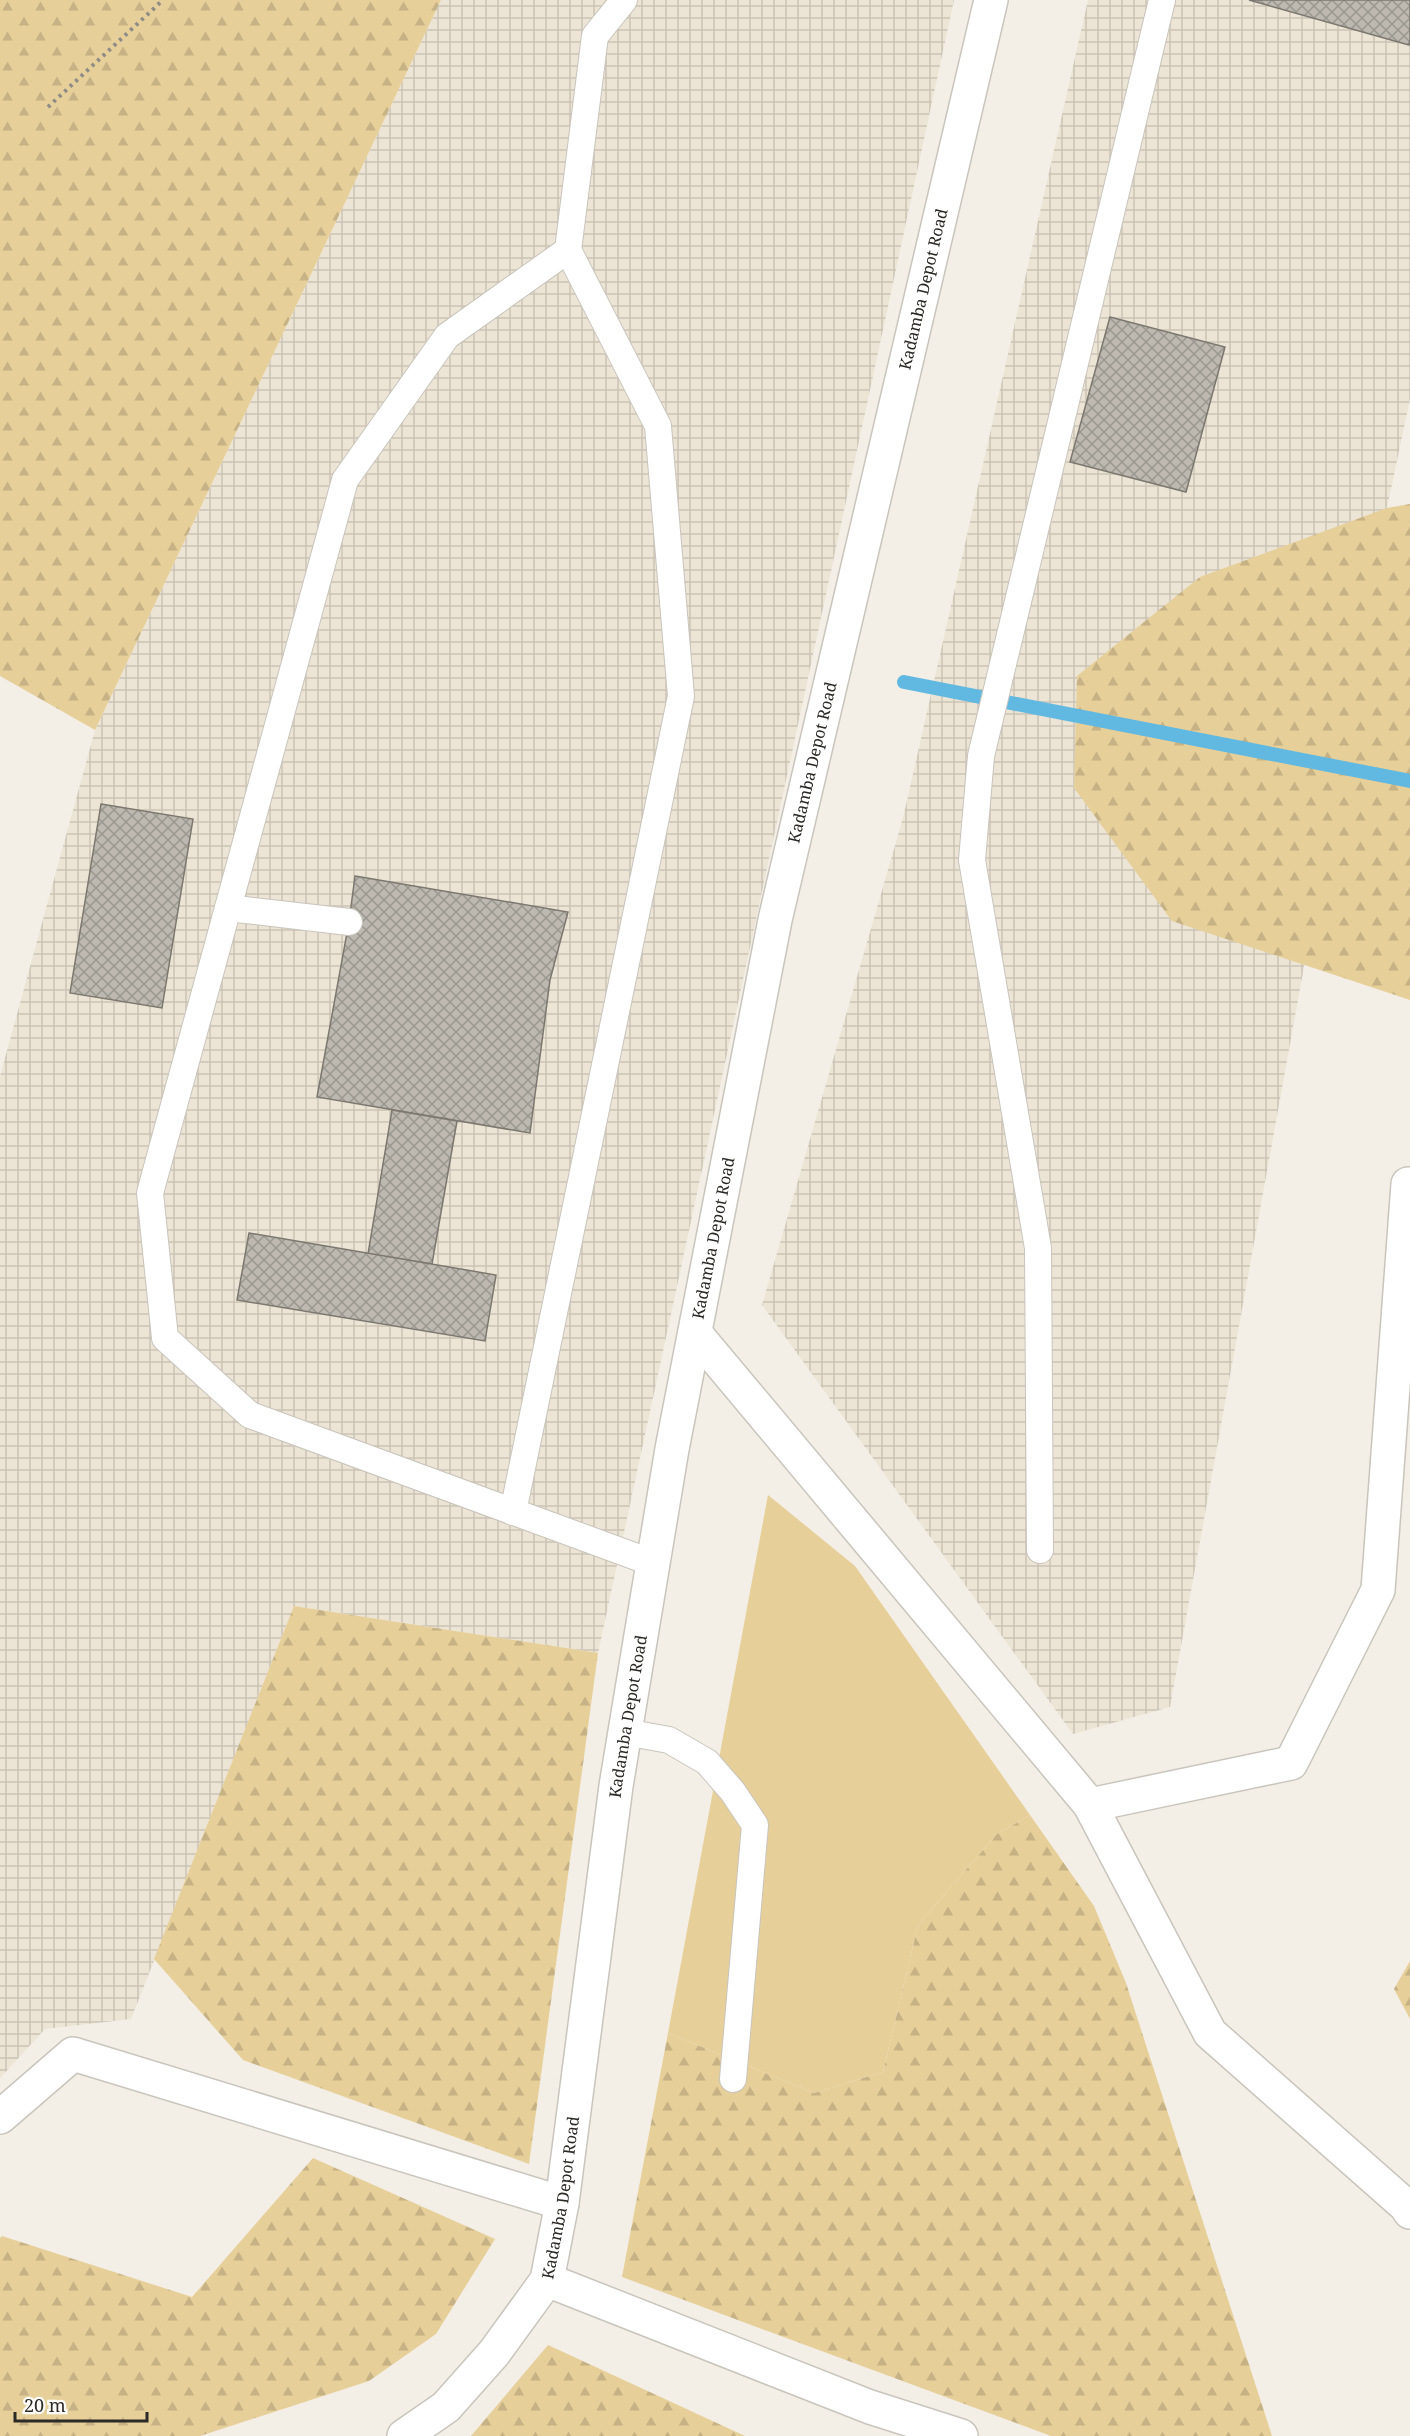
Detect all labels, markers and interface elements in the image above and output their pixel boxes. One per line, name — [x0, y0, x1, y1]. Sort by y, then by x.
street label: Kadamba Depot Road — [894, 206, 953, 372]
street label: Kadamba Depot Road — [782, 679, 842, 845]
street label: Kadamba Depot Road — [687, 1155, 740, 1321]
street label: Kadamba Depot Road — [604, 1633, 652, 1799]
street label: Kadamba Depot Road — [536, 2115, 584, 2281]
scale bar — [15, 2385, 147, 2423]
text: 20 m — [24, 2393, 66, 2417]

